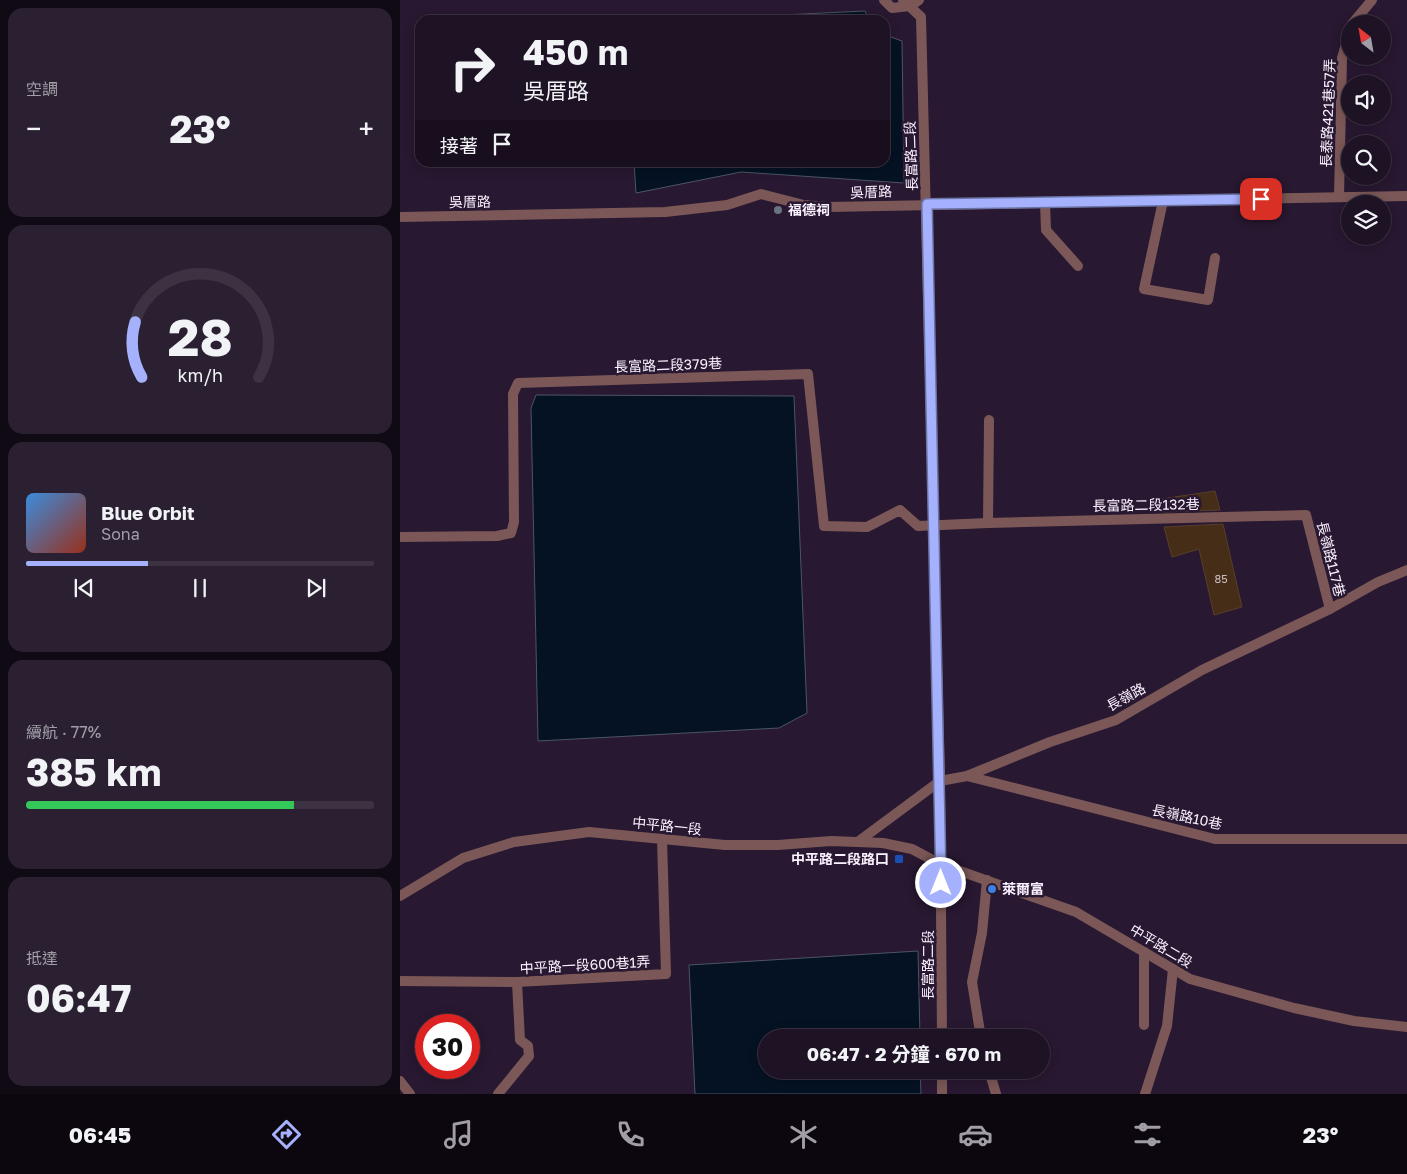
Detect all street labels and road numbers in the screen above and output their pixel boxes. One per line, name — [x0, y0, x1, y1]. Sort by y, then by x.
street label: 長泰路421巷57弄 — [1317, 58, 1338, 168]
street label: 長富路二段 — [901, 121, 920, 191]
street label: 吳厝路 — [850, 182, 892, 201]
street label: 吳厝路 — [449, 193, 491, 210]
street label: 長富路二段379巷 — [614, 354, 722, 375]
street label: 長富路二段132巷 — [1092, 495, 1200, 514]
street label: 長嶺路117巷 — [1314, 519, 1349, 598]
street label: 長嶺路 — [1103, 679, 1148, 714]
street label: 長嶺路10巷 — [1150, 801, 1224, 832]
street label: 中平路一段 — [631, 813, 703, 838]
street label: 中平路二段 — [1127, 920, 1196, 971]
street label: 長富路二段 — [919, 930, 936, 1000]
street label: 中平路一段600巷1弄 — [519, 953, 651, 976]

